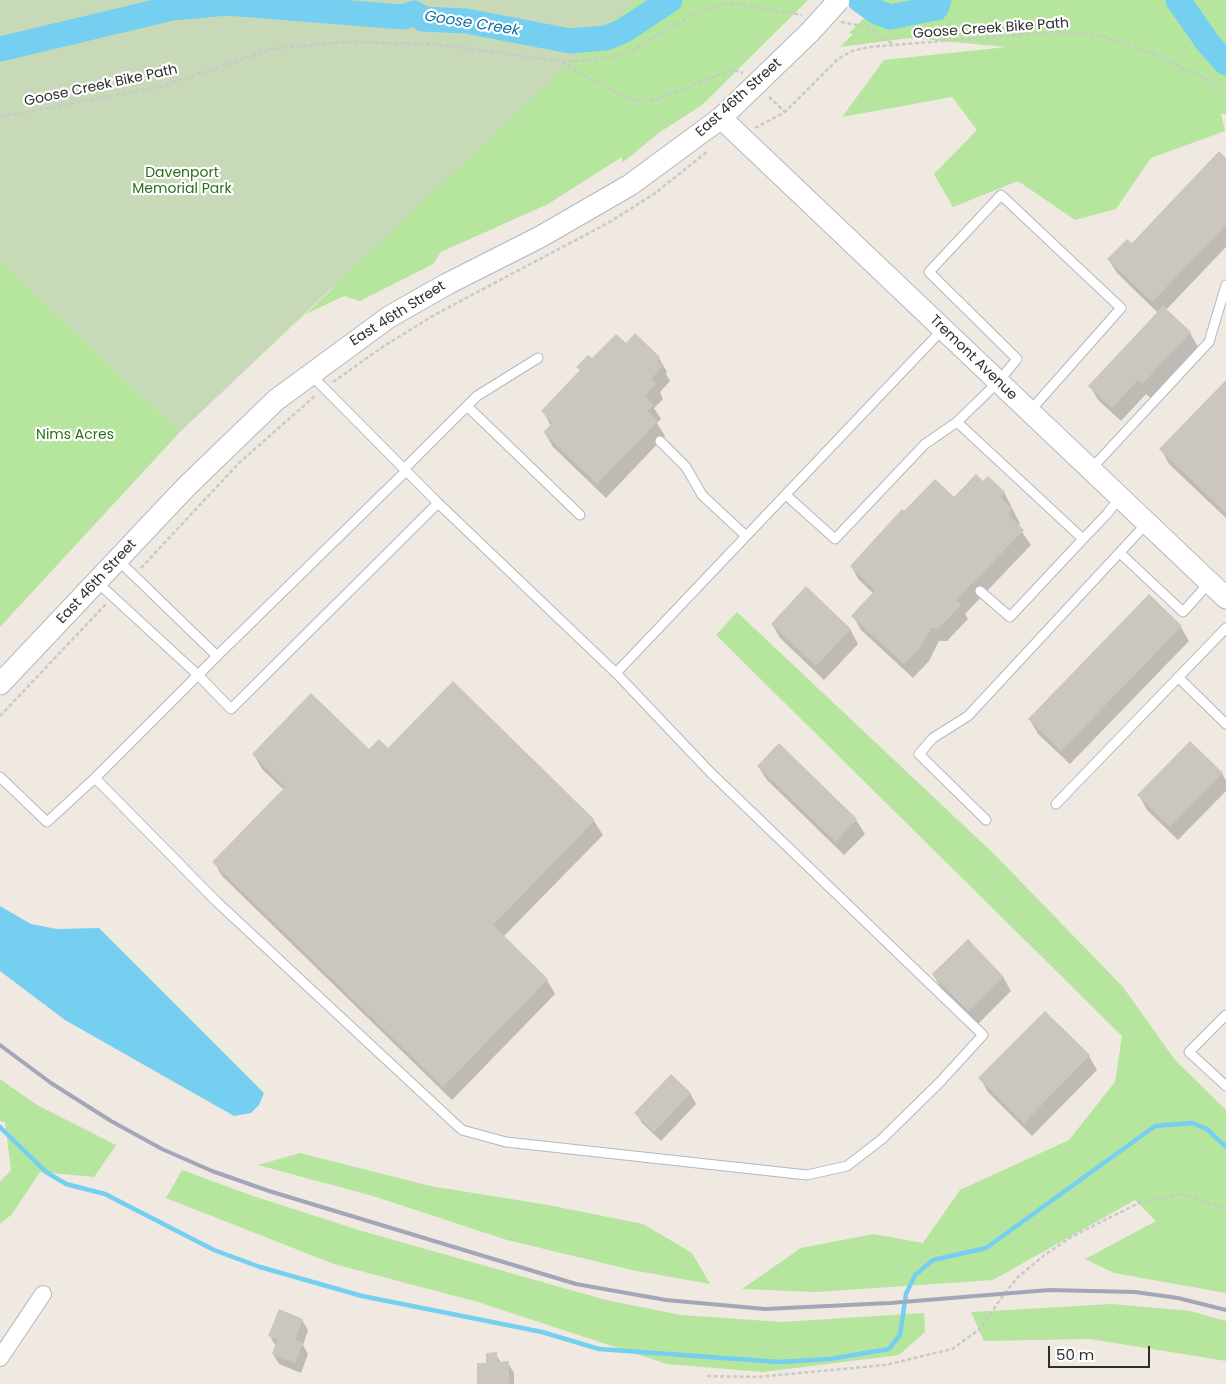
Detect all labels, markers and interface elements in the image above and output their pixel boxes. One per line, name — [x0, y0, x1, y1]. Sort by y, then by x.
water label: Goose Creek — [423, 8, 521, 40]
street label: Goose Creek Bike Path — [913, 15, 1069, 43]
street label: East 46th Street — [693, 55, 785, 141]
street label: Goose Creek Bike Path — [23, 62, 179, 110]
park label: Davenport Memorial Park — [132, 165, 232, 198]
street label: East 46th Street — [347, 278, 449, 350]
street label: Tremont Avenue — [926, 312, 1020, 404]
park label: Nims Acres — [36, 427, 114, 443]
street label: East 46th Street — [54, 536, 140, 628]
scale bar — [1051, 1336, 1154, 1368]
text: 50 m — [1056, 1344, 1094, 1365]

